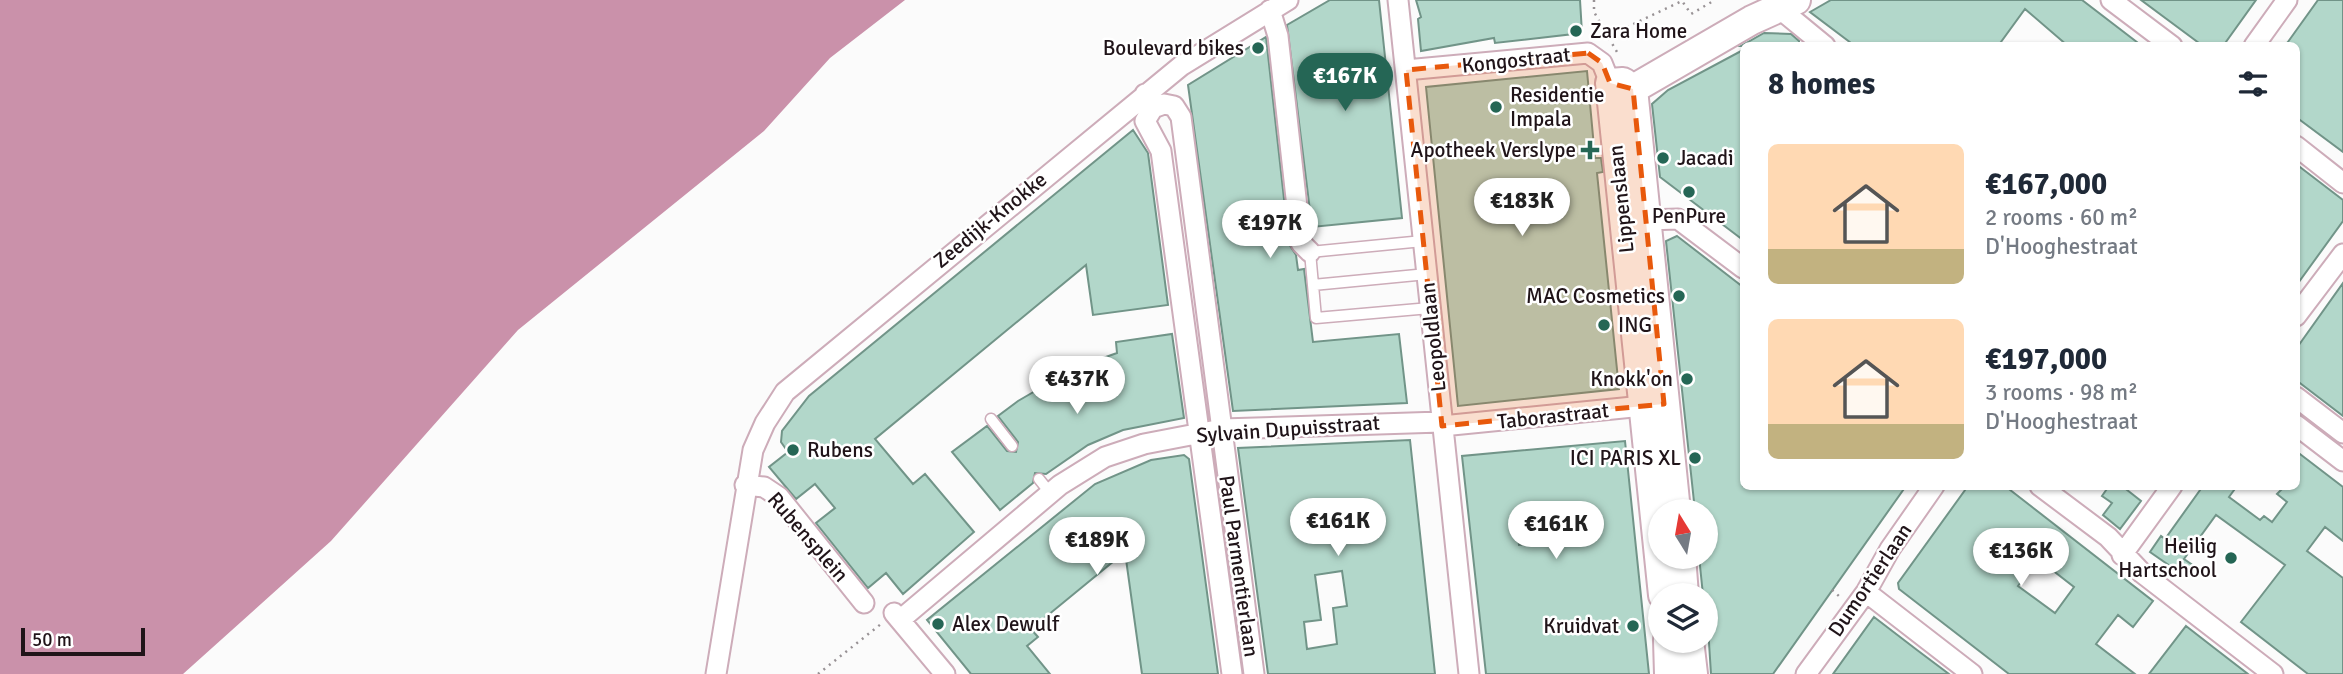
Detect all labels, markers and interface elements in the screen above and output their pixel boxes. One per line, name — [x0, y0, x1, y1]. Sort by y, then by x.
place label: Zara Home — [1590, 18, 1687, 44]
marker: Zara Home — [1568, 23, 1584, 39]
place label: Boulevard bikes — [1103, 35, 1244, 61]
marker: Boulevard bikes — [1250, 40, 1266, 56]
street label: Kongostraat — [1460, 41, 1572, 79]
pin: €167K — [1296, 54, 1394, 113]
text: €167K — [1313, 61, 1377, 90]
icon: filters — [2234, 65, 2272, 103]
text: 8 homes — [1768, 66, 1875, 103]
place label: Residentie Impala — [1510, 82, 1605, 132]
marker: Residentie Impala — [1488, 99, 1504, 115]
place label: Apotheek Verslype — [1411, 137, 1576, 163]
marker: Apotheek Verslype — [1582, 142, 1598, 158]
street label: Lippenslaan — [1602, 144, 1640, 254]
place label: Jacadi — [1677, 145, 1734, 171]
marker: Jacadi — [1655, 150, 1671, 166]
street label: Zeedijk-Knokke — [928, 166, 1052, 274]
text: €167,000 — [1985, 166, 2107, 203]
icon: home — [1824, 172, 1908, 256]
pin: €183K — [1473, 178, 1571, 238]
marker: PenPure — [1681, 184, 1697, 200]
text: €183K — [1490, 186, 1554, 215]
pin: €197K — [1221, 201, 1319, 260]
place label: PenPure — [1652, 203, 1726, 229]
text: 2 rooms · 60 m² — [1985, 203, 2138, 232]
text: €197K — [1238, 208, 1302, 237]
text: D'Hooghestraat — [1985, 232, 2138, 261]
street label: Leopoldlaan — [1414, 281, 1452, 393]
place label: MAC Cosmetics — [1526, 283, 1665, 309]
marker: MAC Cosmetics — [1671, 288, 1687, 304]
place label: ING — [1618, 312, 1652, 338]
marker: ING — [1596, 317, 1612, 333]
text: €197,000 — [1985, 341, 2107, 378]
icon: home — [1824, 347, 1908, 431]
pin: €437K — [1028, 356, 1126, 416]
text: €437K — [1045, 364, 1109, 393]
place label: Knokk'on — [1590, 366, 1673, 392]
marker: Knokk'on — [1679, 371, 1695, 387]
text: 3 rooms · 98 m² — [1985, 378, 2138, 407]
street label: Taborastraat — [1496, 397, 1610, 435]
text: D'Hooghestraat — [1985, 407, 2138, 436]
street label: Sylvain Dupuisstraat — [1195, 410, 1381, 448]
place label: Rubens — [807, 437, 873, 463]
marker: Rubens — [785, 442, 801, 458]
place label: ICI PARIS XL — [1570, 445, 1681, 471]
marker: ICI PARIS XL — [1687, 450, 1703, 466]
street label: Paul Parmentierlaan — [1213, 473, 1265, 659]
street label: Rubensplein — [762, 487, 854, 587]
pin: €161K — [1289, 498, 1387, 558]
north arrow — [1648, 499, 1718, 569]
map controls — [1648, 499, 1718, 653]
pin: €161K — [1507, 502, 1605, 561]
text: €161K — [1306, 506, 1370, 535]
text: €161K — [1524, 509, 1588, 538]
pin: €189K — [1048, 518, 1146, 577]
street label: Dumortierlaan — [1823, 518, 1917, 642]
text: €189K — [1065, 525, 1129, 554]
pin: €136K — [1972, 528, 2070, 588]
place label: Heilig Hartschool — [2118, 533, 2217, 583]
text: €136K — [1989, 536, 2053, 565]
marker: Heilig Hartschool — [2223, 550, 2239, 566]
button: layers — [1648, 583, 1718, 653]
place label: Alex Dewulf — [952, 611, 1060, 637]
place label: Kruidvat — [1543, 613, 1619, 639]
marker: Alex Dewulf — [930, 616, 946, 632]
marker: Kruidvat — [1625, 618, 1641, 634]
scale bar — [21, 625, 145, 657]
text: 50 m — [32, 628, 72, 652]

